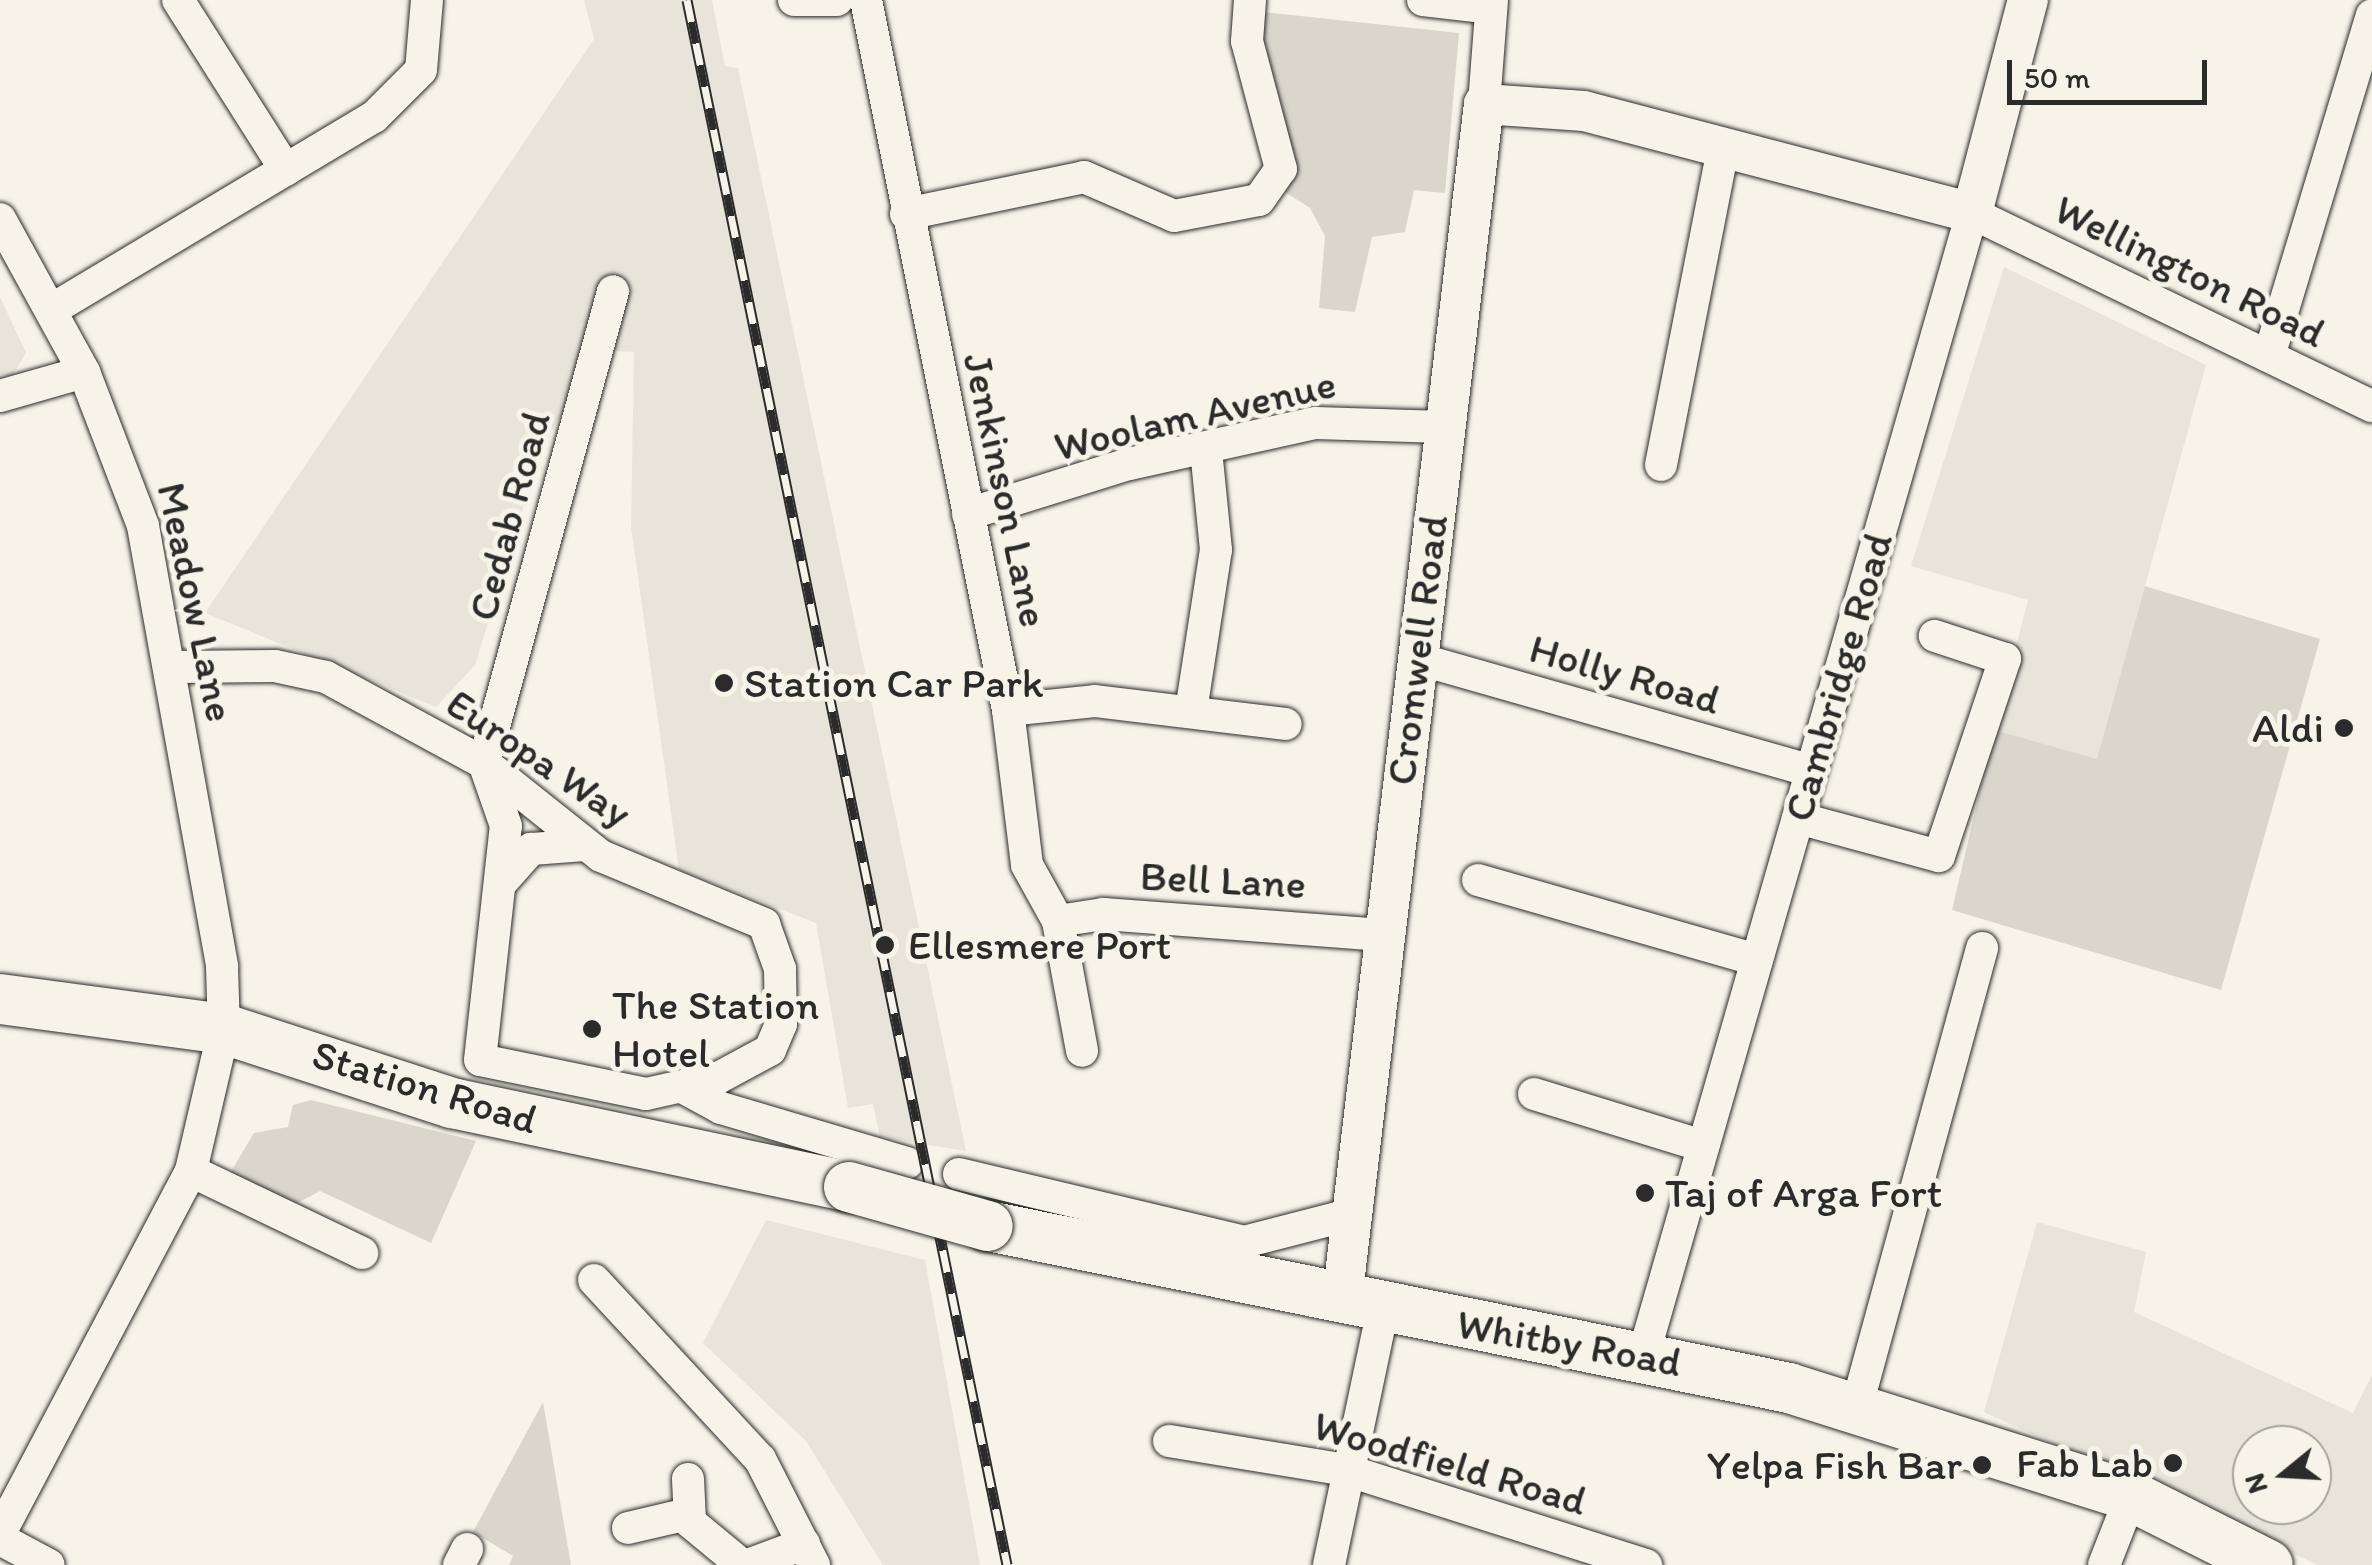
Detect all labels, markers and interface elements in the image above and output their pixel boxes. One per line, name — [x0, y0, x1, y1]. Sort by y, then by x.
scale bar — [2012, 40, 2212, 102]
text: 50 m — [2024, 59, 2090, 96]
street label: Wellington Road — [2046, 184, 2334, 358]
street label: Jenkinson Lane — [952, 348, 1060, 632]
street label: Woolam Avenue — [1050, 358, 1340, 472]
street label: Cedab Road — [457, 407, 561, 625]
street label: Meadow Lane — [146, 478, 246, 726]
street label: Cromwell Road — [1375, 513, 1459, 787]
street label: Cambridge Road — [1773, 527, 1903, 827]
street label: Holly Road — [1525, 623, 1725, 725]
place label: Station Car Park — [744, 658, 1044, 708]
marker: Station Car Park — [713, 672, 735, 694]
street label: Europa Way — [437, 678, 641, 838]
place label: Aldi — [2252, 703, 2324, 753]
marker: Aldi — [2333, 717, 2355, 739]
street label: Bell Lane — [1138, 850, 1308, 910]
place label: Ellesmere Port — [908, 920, 1171, 970]
marker: Ellesmere Port — [872, 932, 898, 958]
place label: The Station Hotel — [612, 980, 821, 1078]
marker: The Station Hotel — [581, 1018, 603, 1040]
street label: Station Road — [306, 1029, 544, 1145]
place label: Taj of Arga Fort — [1665, 1168, 1943, 1218]
marker: Taj of Arga Fort — [1634, 1182, 1656, 1204]
street label: Whitby Road — [1453, 1299, 1685, 1387]
street label: Woodfield Road — [1307, 1400, 1593, 1526]
north arrow — [2232, 1425, 2332, 1525]
place label: Fab Lab — [2015, 1438, 2153, 1488]
place label: Yelpa Fish Bar — [1708, 1440, 1962, 1490]
marker: Fab Lab — [2162, 1452, 2184, 1474]
marker: Yelpa Fish Bar — [1971, 1454, 1993, 1476]
text: N — [2236, 1469, 2274, 1498]

